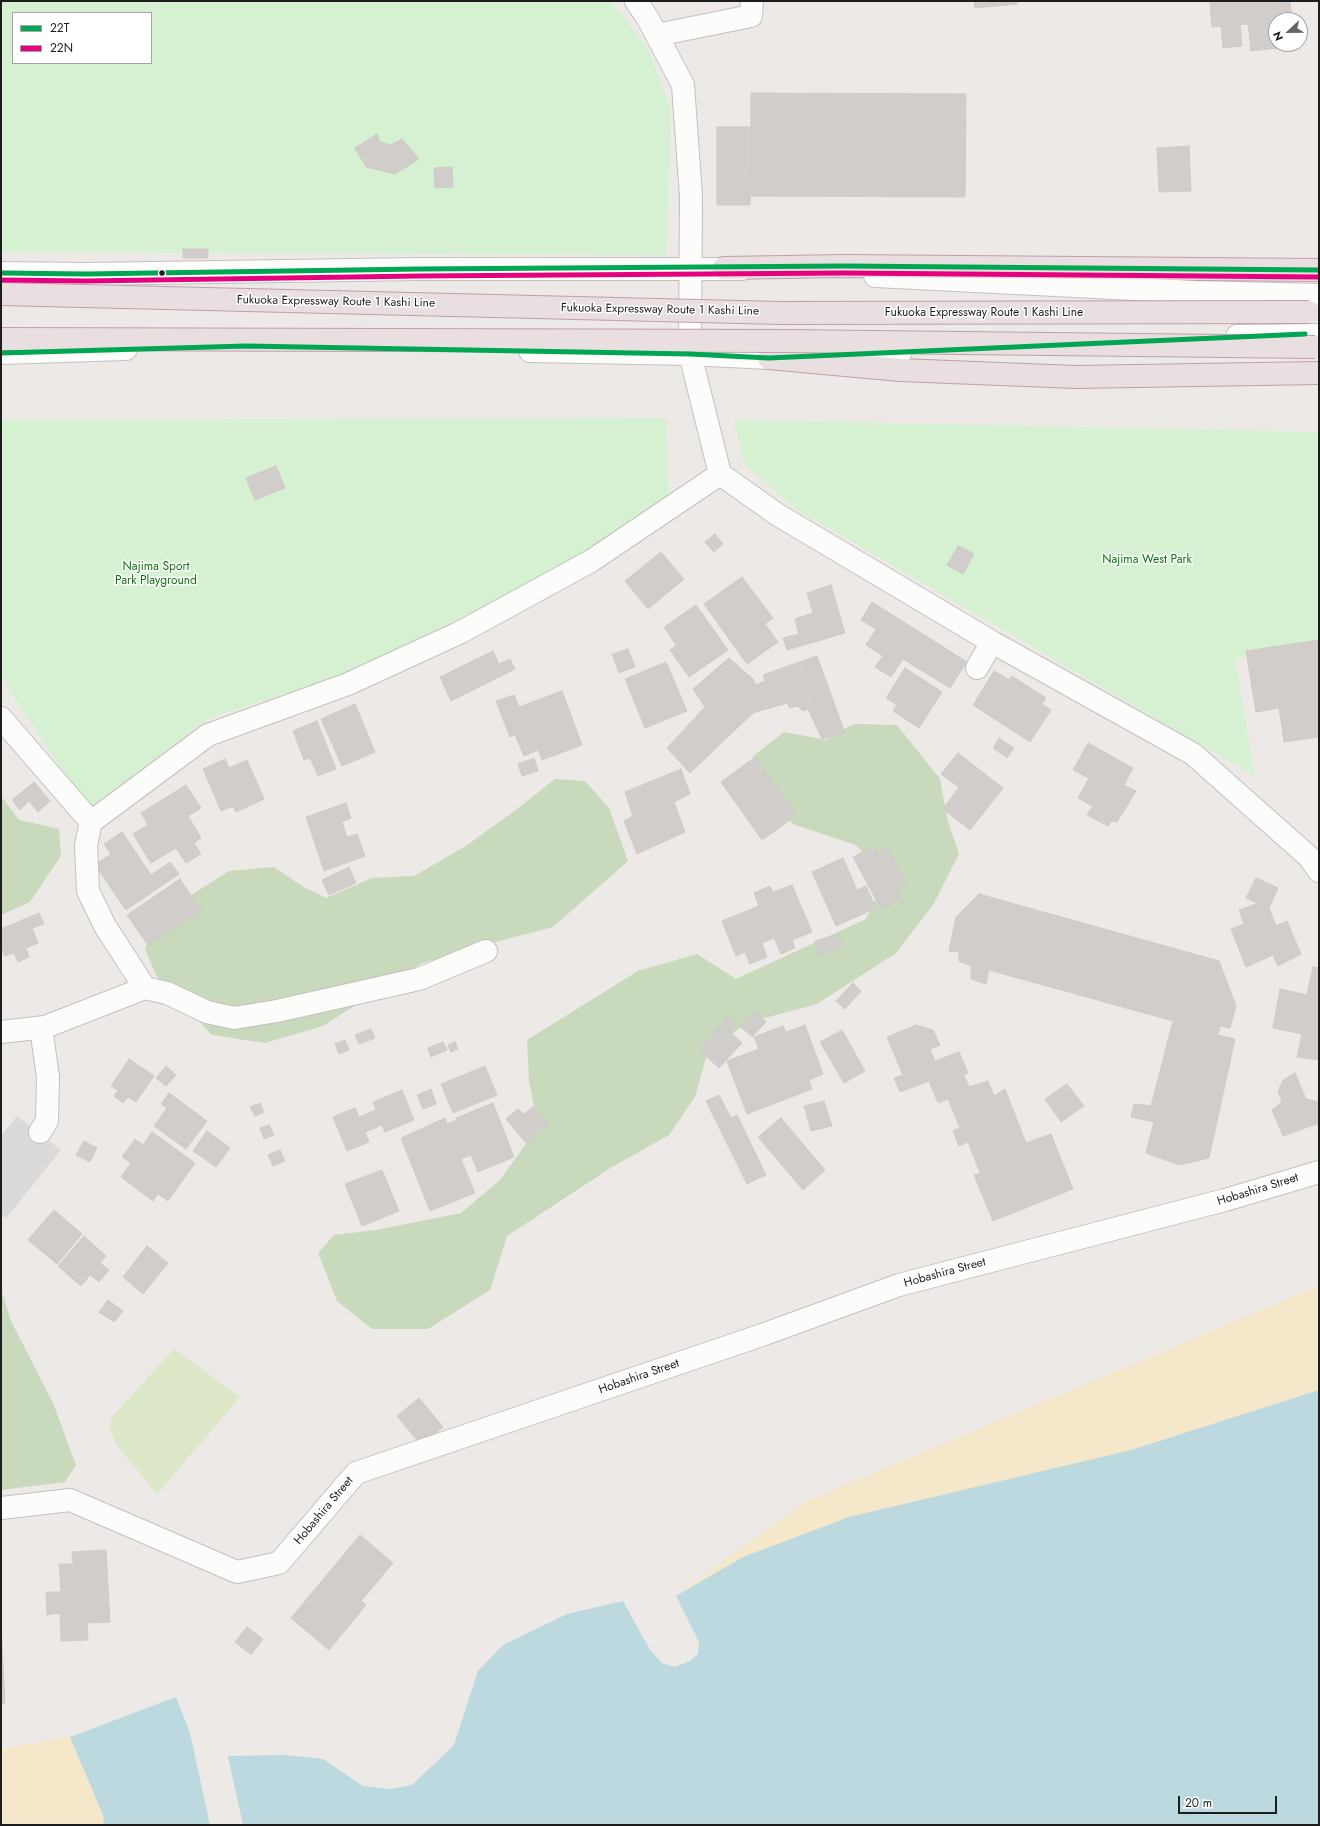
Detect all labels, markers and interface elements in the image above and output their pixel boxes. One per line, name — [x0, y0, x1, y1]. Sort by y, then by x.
legend — [12, 12, 152, 64]
north arrow — [1268, 12, 1308, 52]
text: 22T — [50, 19, 69, 37]
text: N — [1269, 29, 1287, 43]
text: 22N — [50, 39, 73, 57]
unlabelled marker — [157, 268, 167, 278]
street label: Fukuoka Expressway Route 1 Kashi Line — [237, 293, 435, 311]
street label: Fukuoka Expressway Route 1 Kashi Line — [561, 301, 759, 319]
street label: Fukuoka Expressway Route 1 Kashi Line — [885, 306, 1083, 320]
park label: Najima West Park — [1102, 553, 1192, 567]
park label: Najima Sport Park Playground — [115, 560, 197, 588]
street label: Hobashira Street — [1216, 1171, 1300, 1209]
street label: Hobashira Street — [903, 1255, 987, 1291]
street label: Hobashira Street — [597, 1356, 681, 1398]
street label: Hobashira Street — [291, 1474, 357, 1548]
scale bar — [1180, 1788, 1279, 1814]
text: 20 m — [1185, 1794, 1212, 1812]

